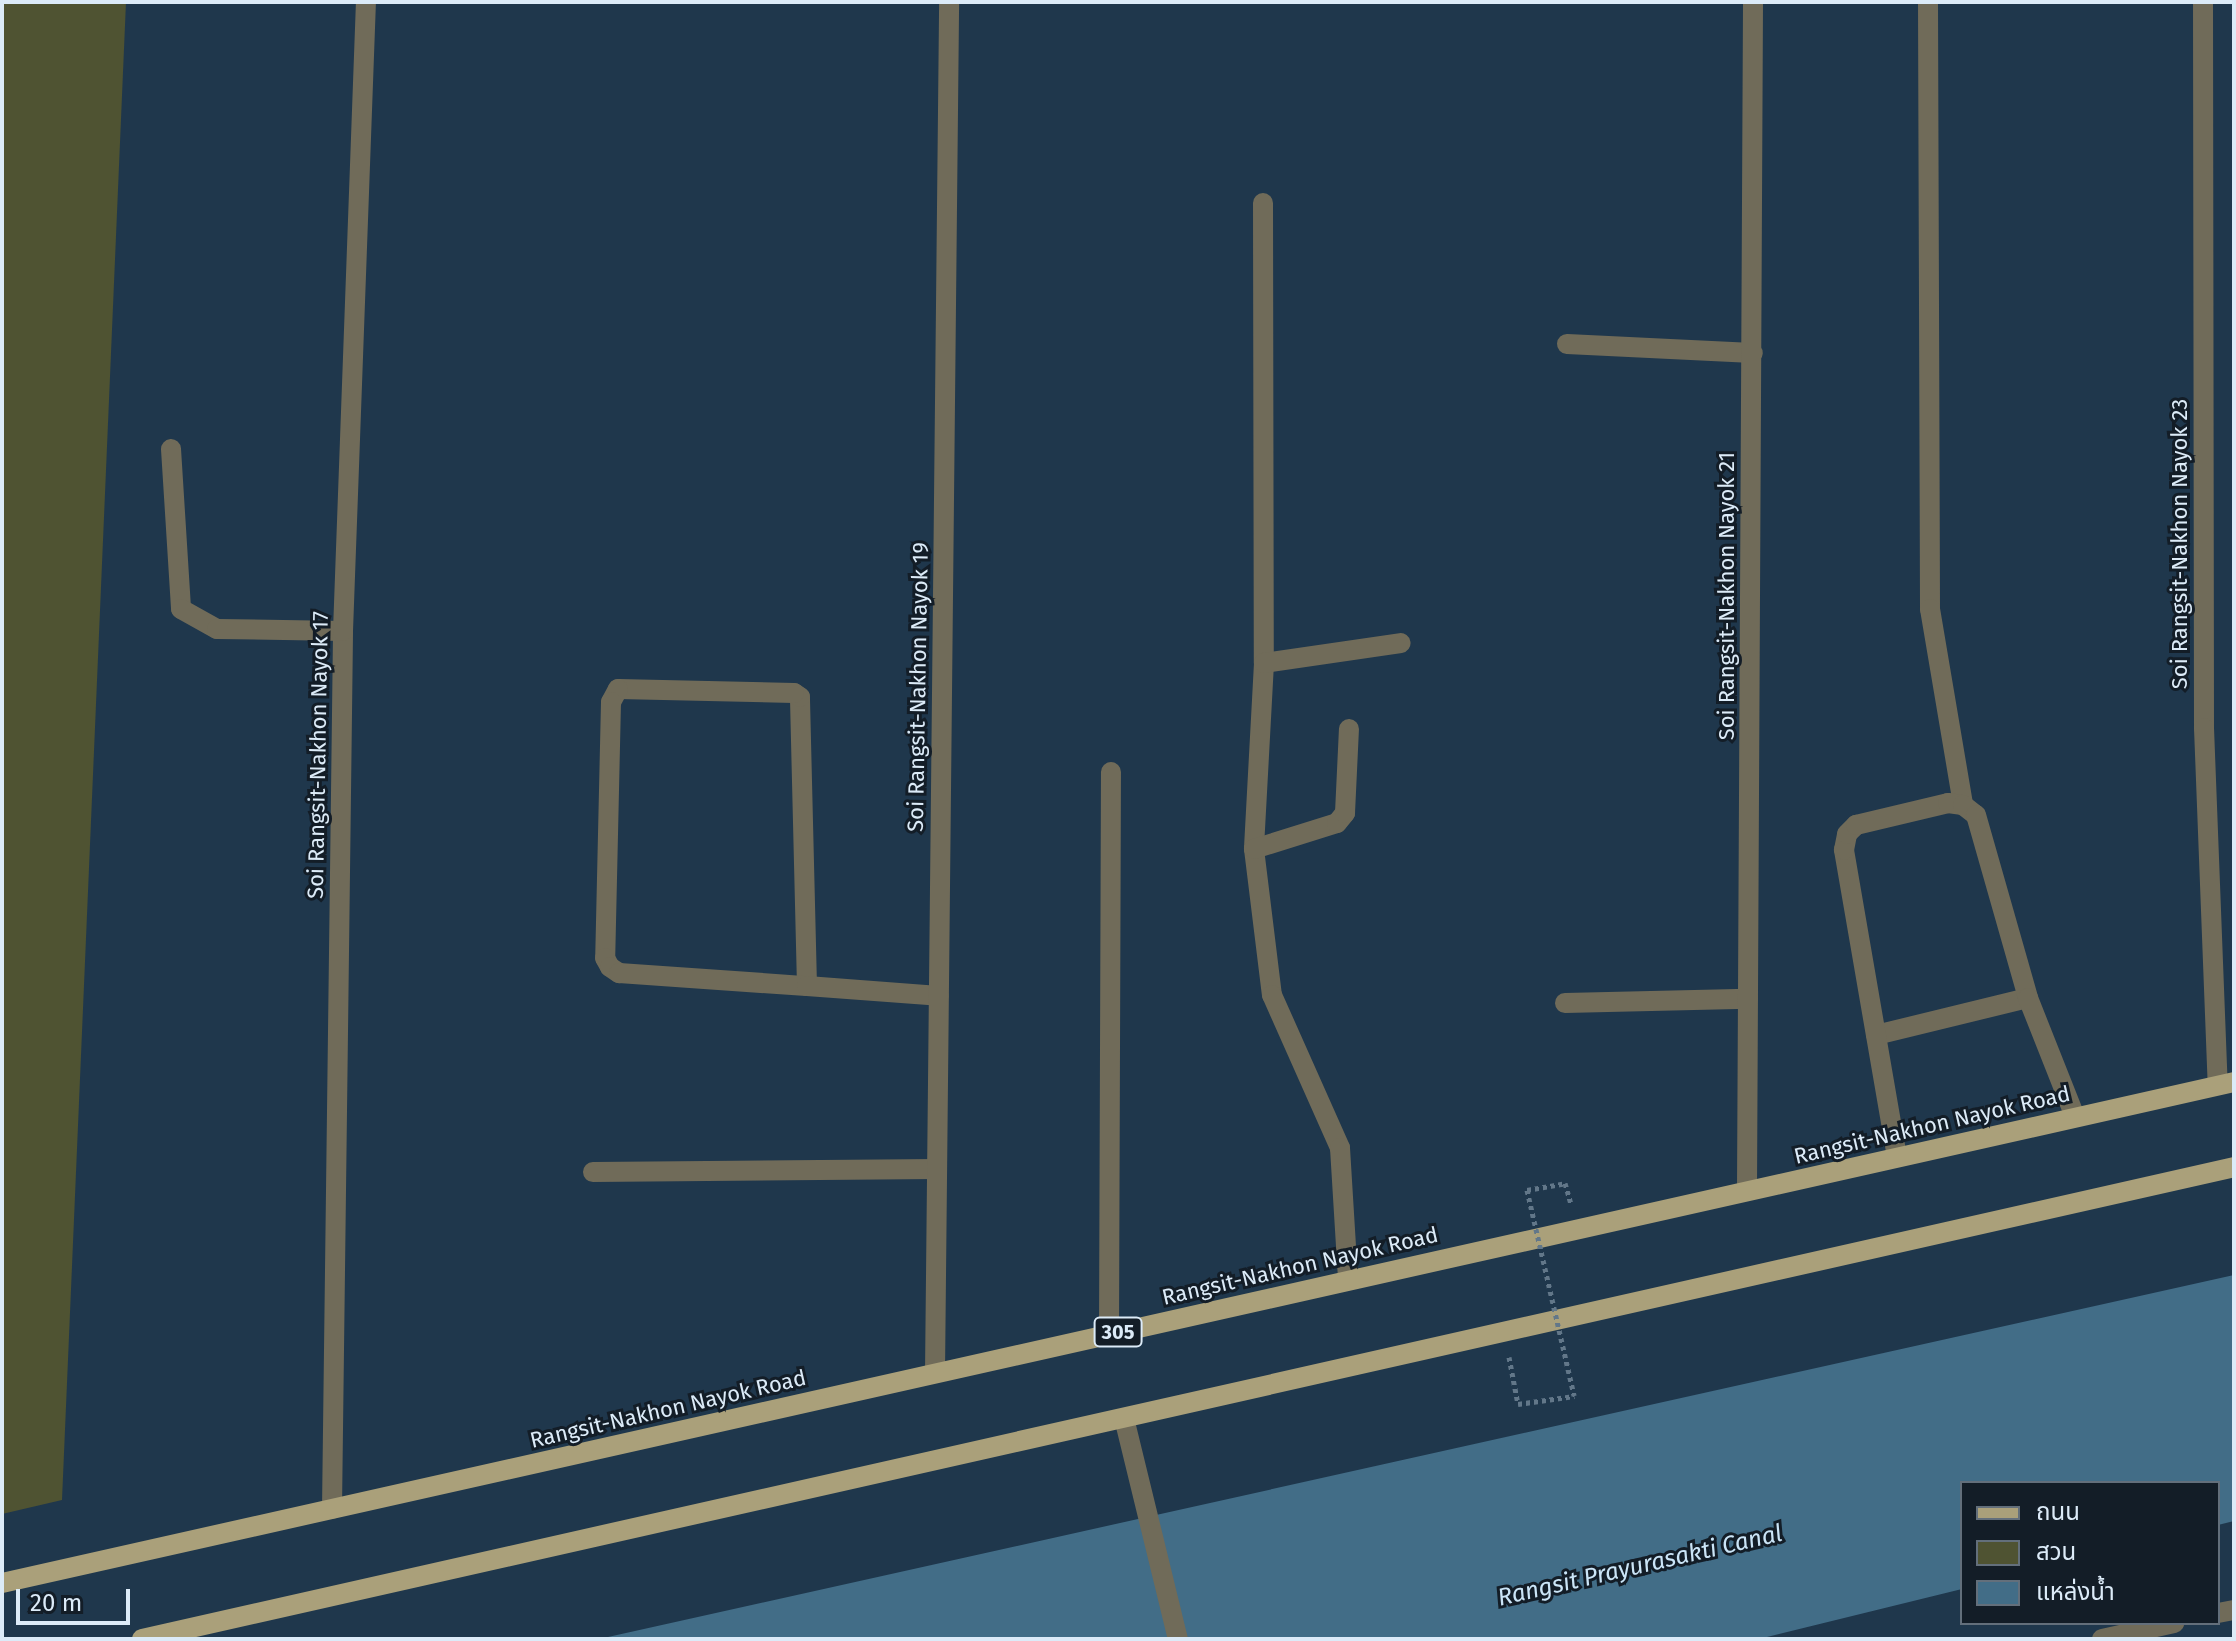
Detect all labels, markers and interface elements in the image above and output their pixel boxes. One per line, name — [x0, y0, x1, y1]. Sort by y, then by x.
street label: Soi Rangsit-Nakhon Nayok 23 — [2167, 399, 2193, 689]
street label: Soi Rangsit-Nakhon Nayok 21 — [1714, 452, 1740, 740]
street label: Soi Rangsit-Nakhon Nayok 19 — [902, 542, 934, 832]
street label: Soi Rangsit-Nakhon Nayok 17 — [302, 611, 334, 899]
street label: Rangsit-Nakhon Nayok Road — [1791, 1080, 2073, 1170]
street label: Rangsit-Nakhon Nayok Road — [1159, 1221, 1441, 1311]
road number: 305 — [1092, 1316, 1144, 1348]
street label: Rangsit-Nakhon Nayok Road — [527, 1364, 809, 1454]
legend — [1960, 1481, 2220, 1625]
text: ถนน — [2036, 1498, 2080, 1526]
water label: Rangsit Prayurasakti Canal — [1495, 1519, 1785, 1613]
text: สวน — [2036, 1538, 2076, 1566]
scale bar — [20, 1573, 134, 1623]
text: แหล่งน้ำ — [2036, 1578, 2115, 1606]
text: 20 m — [30, 1589, 82, 1617]

